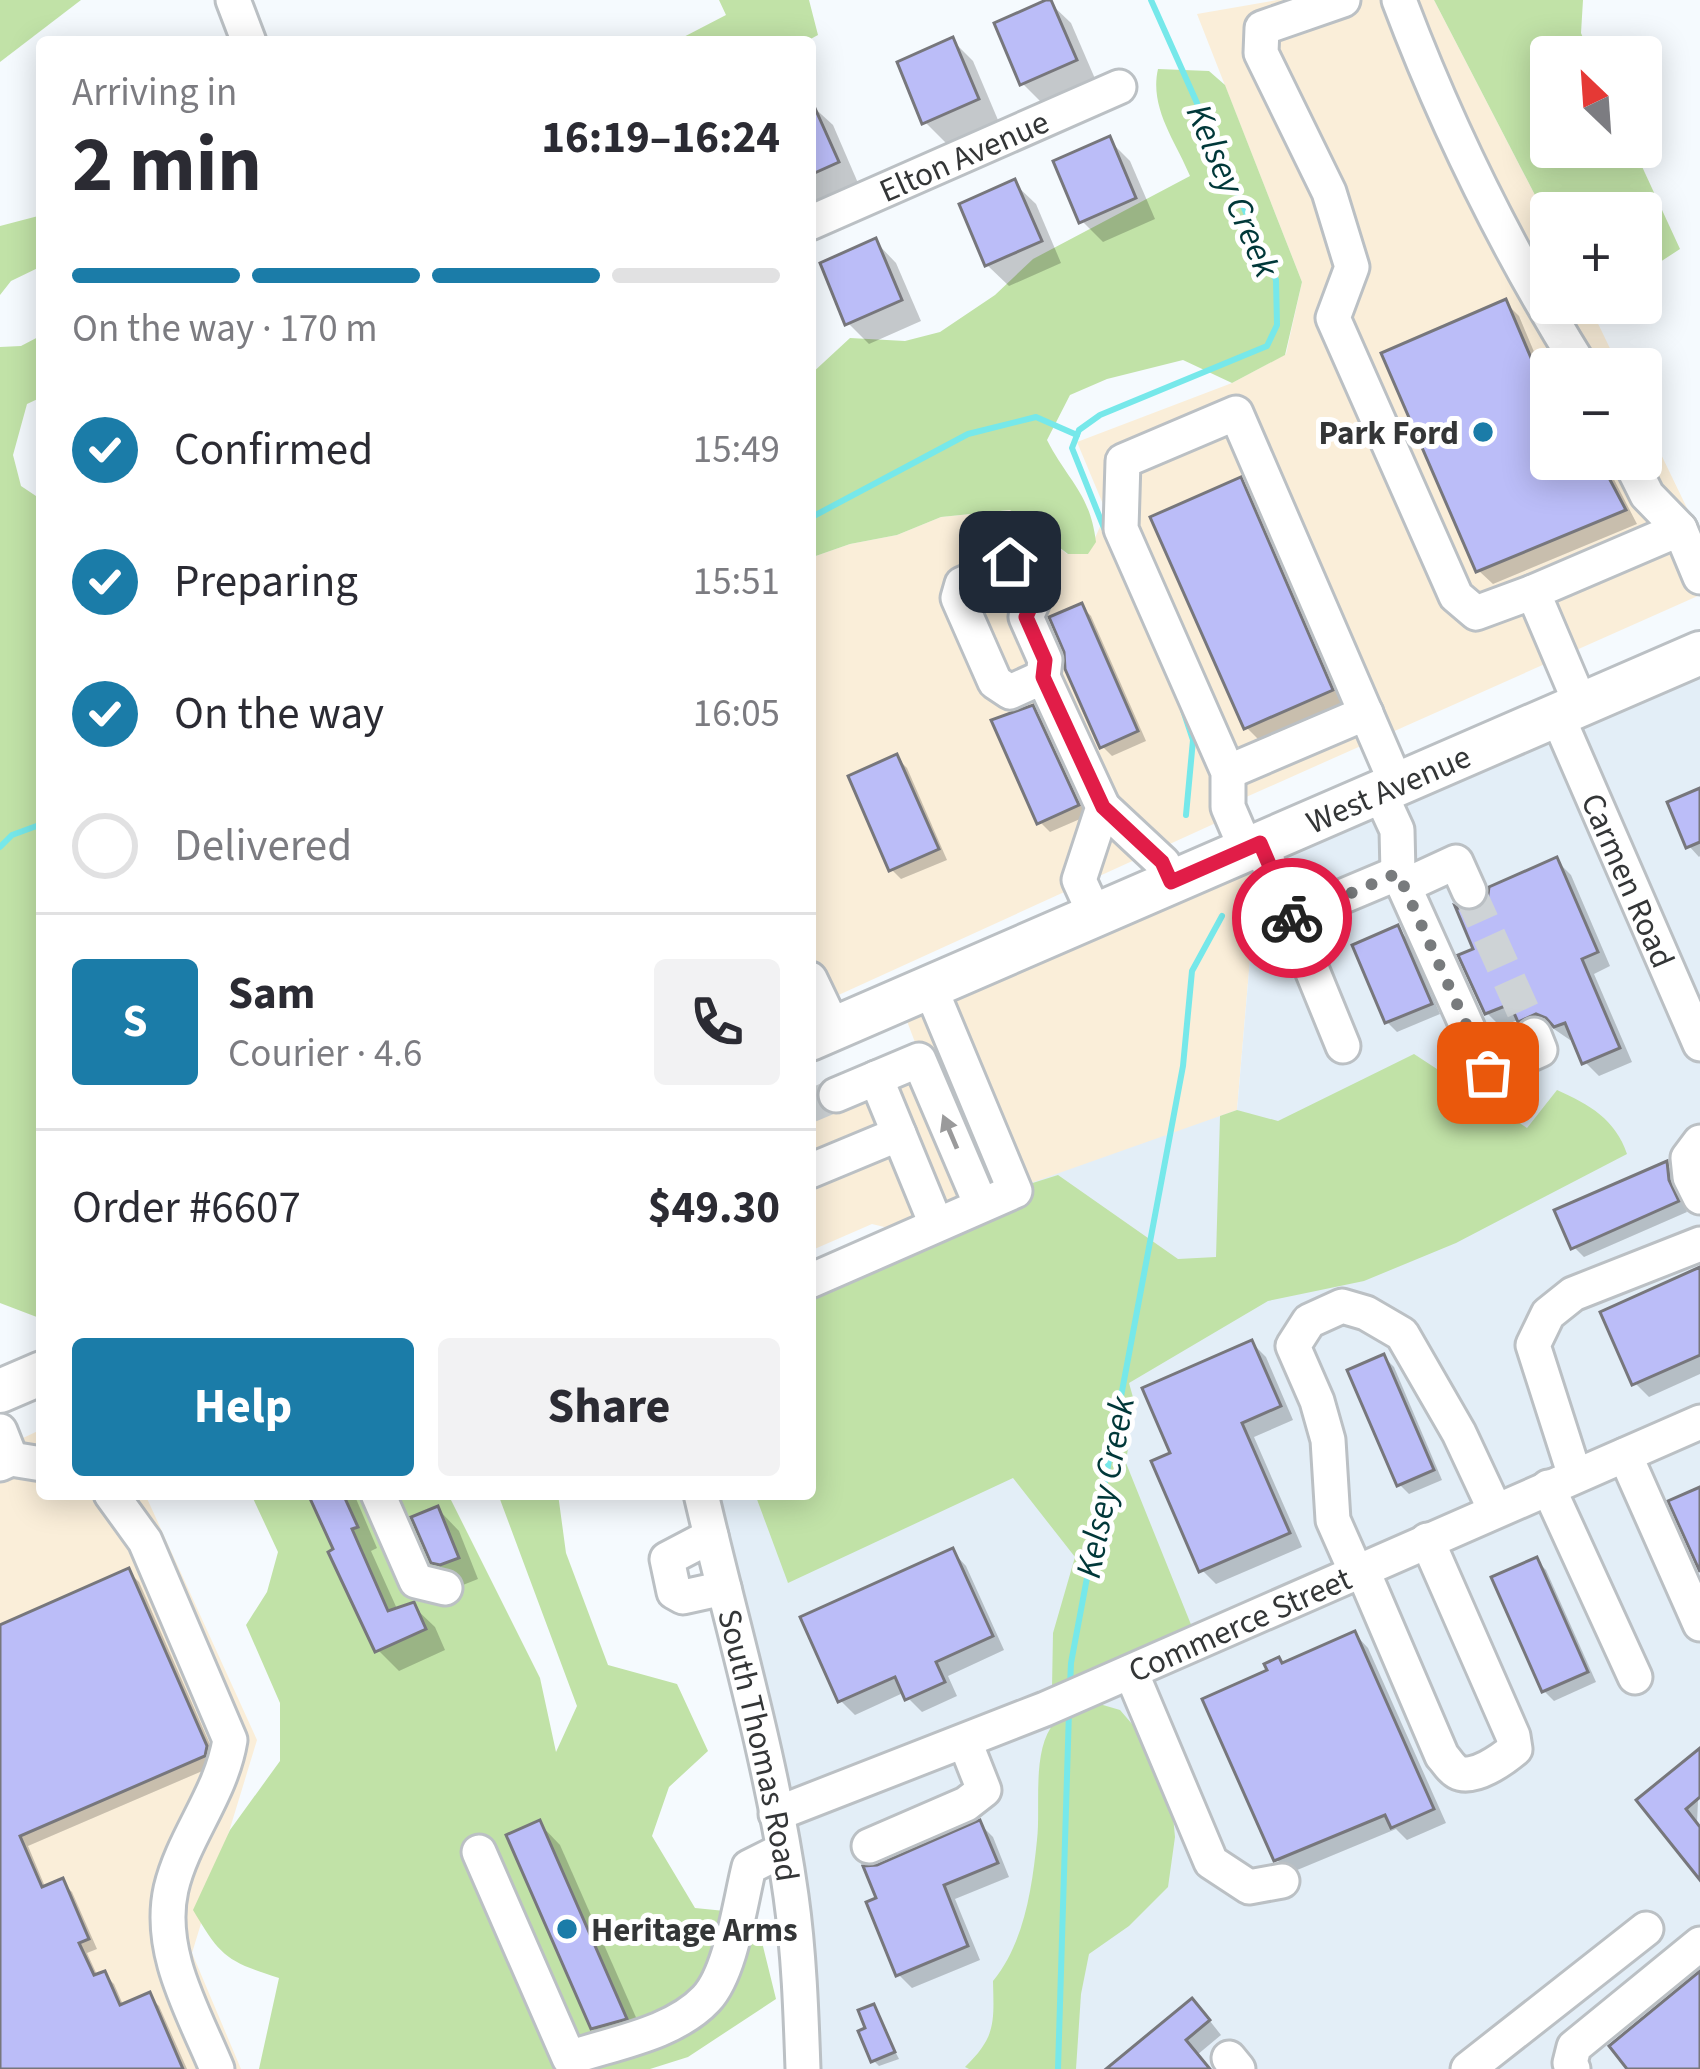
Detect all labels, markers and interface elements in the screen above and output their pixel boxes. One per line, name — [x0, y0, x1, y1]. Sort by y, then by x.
north arrow — [1530, 36, 1662, 168]
map controls — [1530, 36, 1662, 480]
text: Arriving in — [72, 65, 237, 121]
water label: Kelsey Creek — [1173, 96, 1292, 286]
street label: Elton Avenue — [872, 99, 1057, 215]
text: 16:19–16:24 — [541, 106, 780, 170]
text: 2 min — [72, 110, 262, 221]
button: + — [1530, 192, 1662, 324]
text: On the way · 170 m — [72, 301, 378, 357]
button: − — [1530, 348, 1662, 480]
place label: Park Ford — [1319, 410, 1459, 457]
icon: check — [72, 417, 138, 483]
text: Confirmed — [174, 418, 373, 482]
marker: Park Ford — [1470, 419, 1496, 445]
text: 15:49 — [693, 422, 780, 478]
pin — [959, 511, 1061, 613]
icon: home — [977, 529, 1043, 595]
icon: check — [72, 549, 138, 615]
text: Preparing — [174, 550, 358, 614]
text: 15:51 — [693, 554, 780, 610]
icon: check — [72, 681, 138, 747]
text: On the way — [174, 682, 384, 746]
text: 16:05 — [693, 686, 780, 742]
street label: West Avenue — [1299, 733, 1478, 846]
street label: Carmen Road — [1569, 786, 1686, 975]
text: Delivered — [174, 814, 352, 878]
courier — [1232, 858, 1352, 978]
icon: bike — [1259, 885, 1325, 951]
button: phone — [654, 959, 780, 1085]
text: Sam — [228, 962, 315, 1026]
text: S — [122, 990, 148, 1054]
pin — [1437, 1022, 1539, 1124]
text: Courier · 4.6 — [228, 1026, 422, 1082]
icon: bag — [1455, 1040, 1521, 1106]
one-way arrow — [939, 1115, 959, 1150]
text: Order #6607 — [72, 1176, 301, 1240]
text: $49.30 — [648, 1176, 780, 1240]
button: Help — [72, 1338, 414, 1476]
button: Share — [438, 1338, 780, 1476]
water label: Kelsey Creek — [1063, 1391, 1148, 1582]
street label: Commerce Street — [1121, 1556, 1359, 1695]
street label: South Thomas Road — [705, 1604, 811, 1885]
place label: Heritage Arms — [591, 1907, 798, 1954]
marker: Heritage Arms — [554, 1916, 580, 1942]

